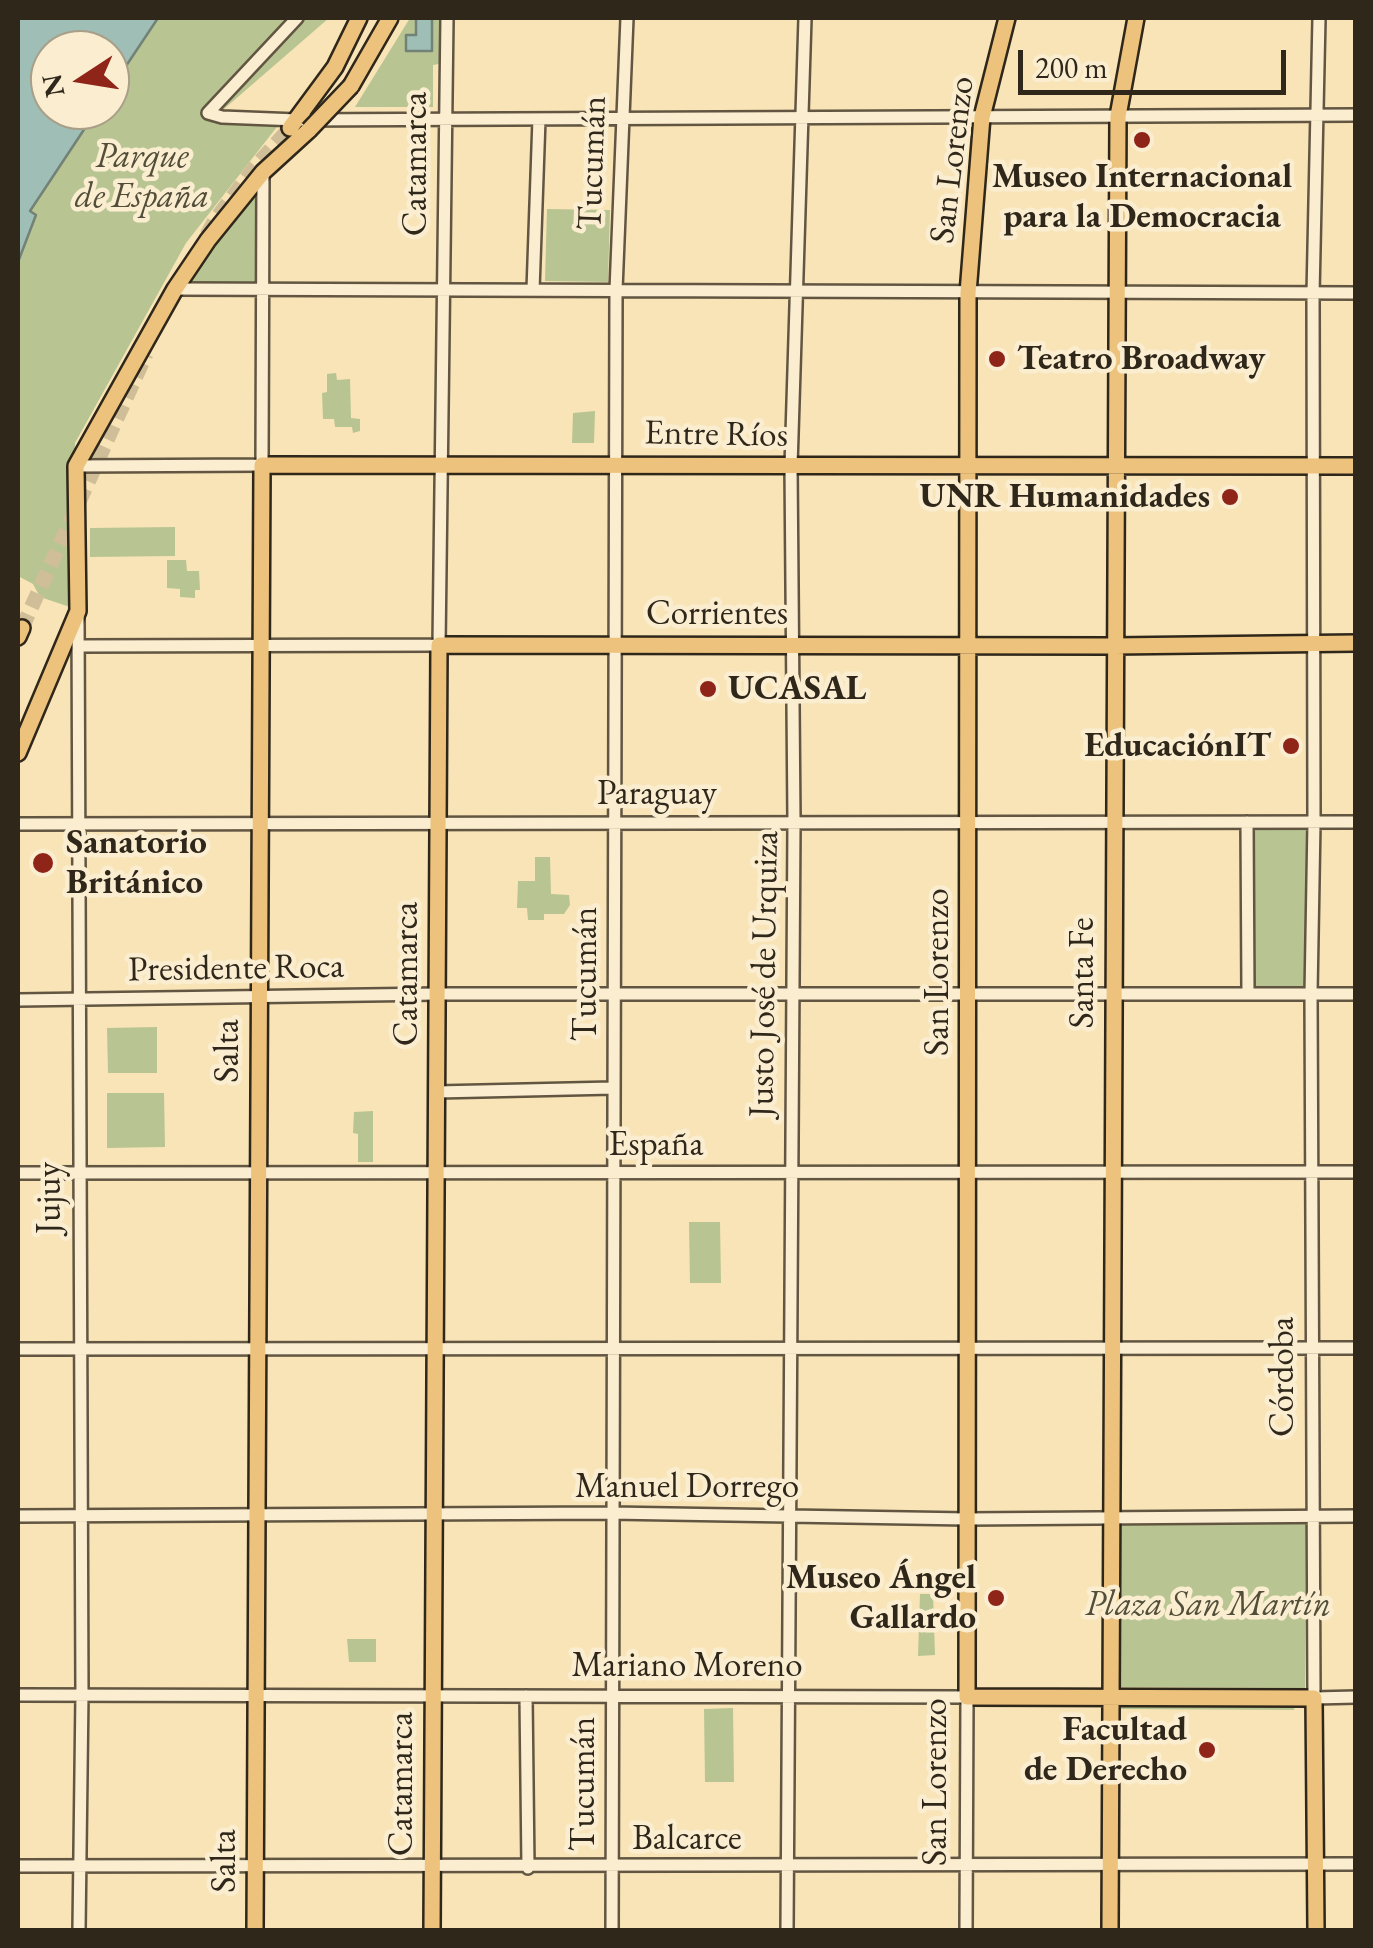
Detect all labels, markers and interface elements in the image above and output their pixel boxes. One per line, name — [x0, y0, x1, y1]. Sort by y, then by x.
north arrow — [30, 30, 130, 130]
scale bar — [1023, 30, 1290, 92]
text: 200 m — [1035, 48, 1108, 87]
text: N — [33, 71, 73, 101]
street label: San Lorenzo — [922, 74, 984, 246]
street label: Catamarca — [395, 92, 437, 236]
street label: Tucumán — [570, 95, 616, 231]
marker: Museo Internacional para la Democracia — [1131, 129, 1153, 151]
park label: Parque de España — [75, 136, 209, 218]
place label: Museo Internacional para la Democracia — [992, 156, 1292, 238]
place label: Teatro Broadway — [1017, 338, 1265, 380]
marker: Teatro Broadway — [986, 348, 1008, 370]
street label: Entre Ríos — [644, 413, 788, 457]
place label: UNR Humanidades — [920, 476, 1210, 518]
marker: UNR Humanidades — [1219, 486, 1241, 508]
street label: Corrientes — [646, 593, 788, 635]
place label: UCASAL — [728, 668, 866, 710]
marker: UCASAL — [697, 678, 719, 700]
place label: EducaciónIT — [1084, 725, 1271, 767]
marker: EducaciónIT — [1280, 735, 1302, 757]
street label: Paraguay — [597, 773, 717, 815]
place label: Sanatorio Británico — [66, 822, 207, 904]
street label: Justo José de Urquiza — [742, 830, 788, 1118]
marker: Sanatorio Británico — [30, 850, 56, 876]
street label: San Lorenzo — [917, 888, 959, 1056]
street label: Catamarca — [386, 902, 428, 1046]
street label: Tucumán — [565, 907, 607, 1041]
street label: Santa Fe — [1062, 917, 1104, 1029]
street label: Presidente Roca — [128, 946, 344, 992]
street label: Salta — [207, 1019, 249, 1083]
street label: España — [609, 1124, 703, 1166]
street label: Jujuy — [29, 1162, 71, 1234]
street label: Córdoba — [1262, 1317, 1304, 1437]
street label: Manuel Dorrego — [575, 1466, 799, 1508]
place label: Museo Ángel Gallardo — [786, 1557, 976, 1639]
park label: Plaza San Martín — [1085, 1584, 1331, 1626]
marker: Museo Ángel Gallardo — [985, 1587, 1007, 1609]
street label: Mariano Moreno — [571, 1645, 803, 1687]
street label: San Lorenzo — [915, 1698, 957, 1866]
place label: Facultad de Derecho — [1024, 1709, 1187, 1791]
street label: Catamarca — [381, 1712, 423, 1856]
street label: Tucumán — [563, 1717, 605, 1851]
marker: Facultad de Derecho — [1196, 1739, 1218, 1761]
street label: Balcarce — [632, 1818, 742, 1860]
street label: Salta — [204, 1829, 246, 1893]

